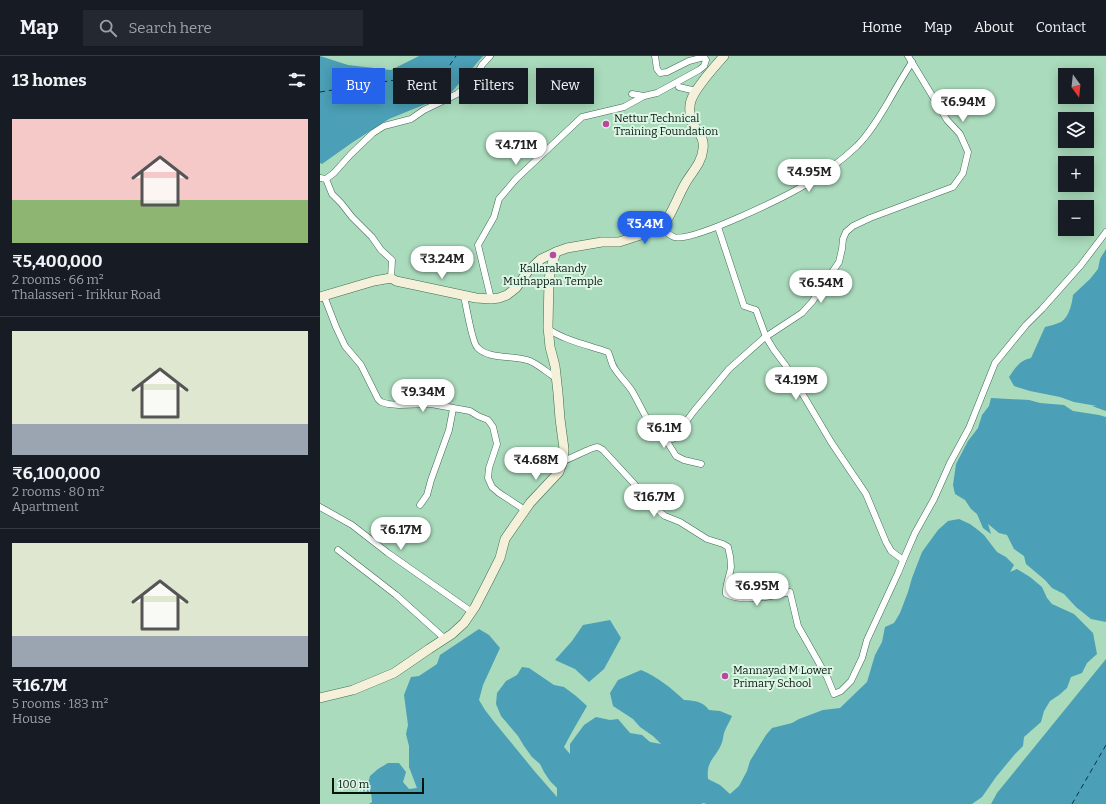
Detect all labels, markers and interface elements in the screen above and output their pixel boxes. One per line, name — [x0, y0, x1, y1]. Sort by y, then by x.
search box — [83, 10, 363, 46]
text: Map — [20, 16, 59, 39]
icon: search — [97, 17, 119, 39]
text: Search here — [129, 19, 212, 37]
text: Home — [862, 19, 902, 36]
text: Map — [924, 19, 952, 36]
text: About — [974, 19, 1014, 36]
text: Contact — [1036, 19, 1086, 36]
chip: Buy — [332, 68, 385, 104]
chip: Rent — [393, 68, 451, 104]
chip: Filters — [459, 68, 528, 104]
chip: New — [536, 68, 594, 104]
north arrow — [1058, 68, 1094, 104]
map controls — [1058, 68, 1094, 236]
icon: filters — [286, 69, 308, 91]
text: 13 homes — [12, 70, 87, 91]
pin: ₹6.94M — [930, 89, 996, 123]
text: ₹6.94M — [940, 94, 986, 109]
place label: Nettur Technical Training Foundation — [614, 112, 718, 138]
button: layers — [1058, 112, 1094, 148]
marker: Nettur Technical Training Foundation — [601, 119, 611, 129]
pin: ₹4.71M — [483, 132, 549, 166]
text: ₹4.71M — [495, 137, 537, 152]
icon: home — [124, 145, 196, 217]
button: + — [1058, 156, 1094, 192]
pin: ₹4.95M — [776, 159, 842, 193]
text: ₹4.95M — [787, 164, 831, 179]
button: − — [1058, 200, 1094, 236]
pin: ₹5.4M — [617, 211, 673, 245]
text: ₹5.4M — [626, 216, 664, 231]
pin: ₹3.24M — [409, 246, 475, 280]
marker: Kallarakandy Muthappan Temple — [548, 250, 558, 260]
text: ₹5,400,000 — [12, 251, 102, 272]
text: ₹3.24M — [420, 251, 464, 266]
place label: Kallarakandy Muthappan Temple — [503, 262, 603, 288]
pin: ₹6.54M — [788, 270, 854, 304]
text: 2 rooms · 66 m² — [12, 272, 104, 287]
text: ₹6.54M — [798, 275, 844, 290]
text: Thalasseri - Irikkur Road — [12, 287, 161, 302]
icon: home — [124, 357, 196, 429]
pin: ₹4.19M — [763, 367, 829, 401]
text: ₹4.19M — [774, 372, 818, 387]
pin: ₹9.34M — [390, 379, 456, 413]
text: ₹9.34M — [401, 384, 445, 399]
pin: ₹6.1M — [636, 415, 692, 449]
text: ₹6.1M — [646, 420, 682, 435]
pin: ₹4.68M — [503, 447, 569, 481]
text: ₹4.68M — [513, 452, 559, 467]
text: ₹6,100,000 — [12, 463, 100, 484]
text: 2 rooms · 80 m² — [12, 484, 104, 499]
pin: ₹16.7M — [621, 484, 687, 518]
text: ₹16.7M — [633, 489, 675, 504]
text: Apartment — [12, 499, 79, 514]
pin: ₹6.17M — [368, 517, 434, 551]
text: ₹6.17M — [380, 522, 422, 537]
icon: home — [124, 569, 196, 641]
pin: ₹6.95M — [724, 573, 790, 607]
text: ₹6.95M — [735, 578, 779, 593]
place label: Mannayad M Lower Primary School — [733, 664, 832, 690]
marker: Mannayad M Lower Primary School — [720, 671, 730, 681]
text: ₹16.7M — [12, 675, 67, 696]
text: 5 rooms · 183 m² — [12, 696, 108, 711]
text: House — [12, 711, 51, 726]
scale bar — [332, 776, 424, 795]
text: 100 m — [338, 778, 369, 791]

